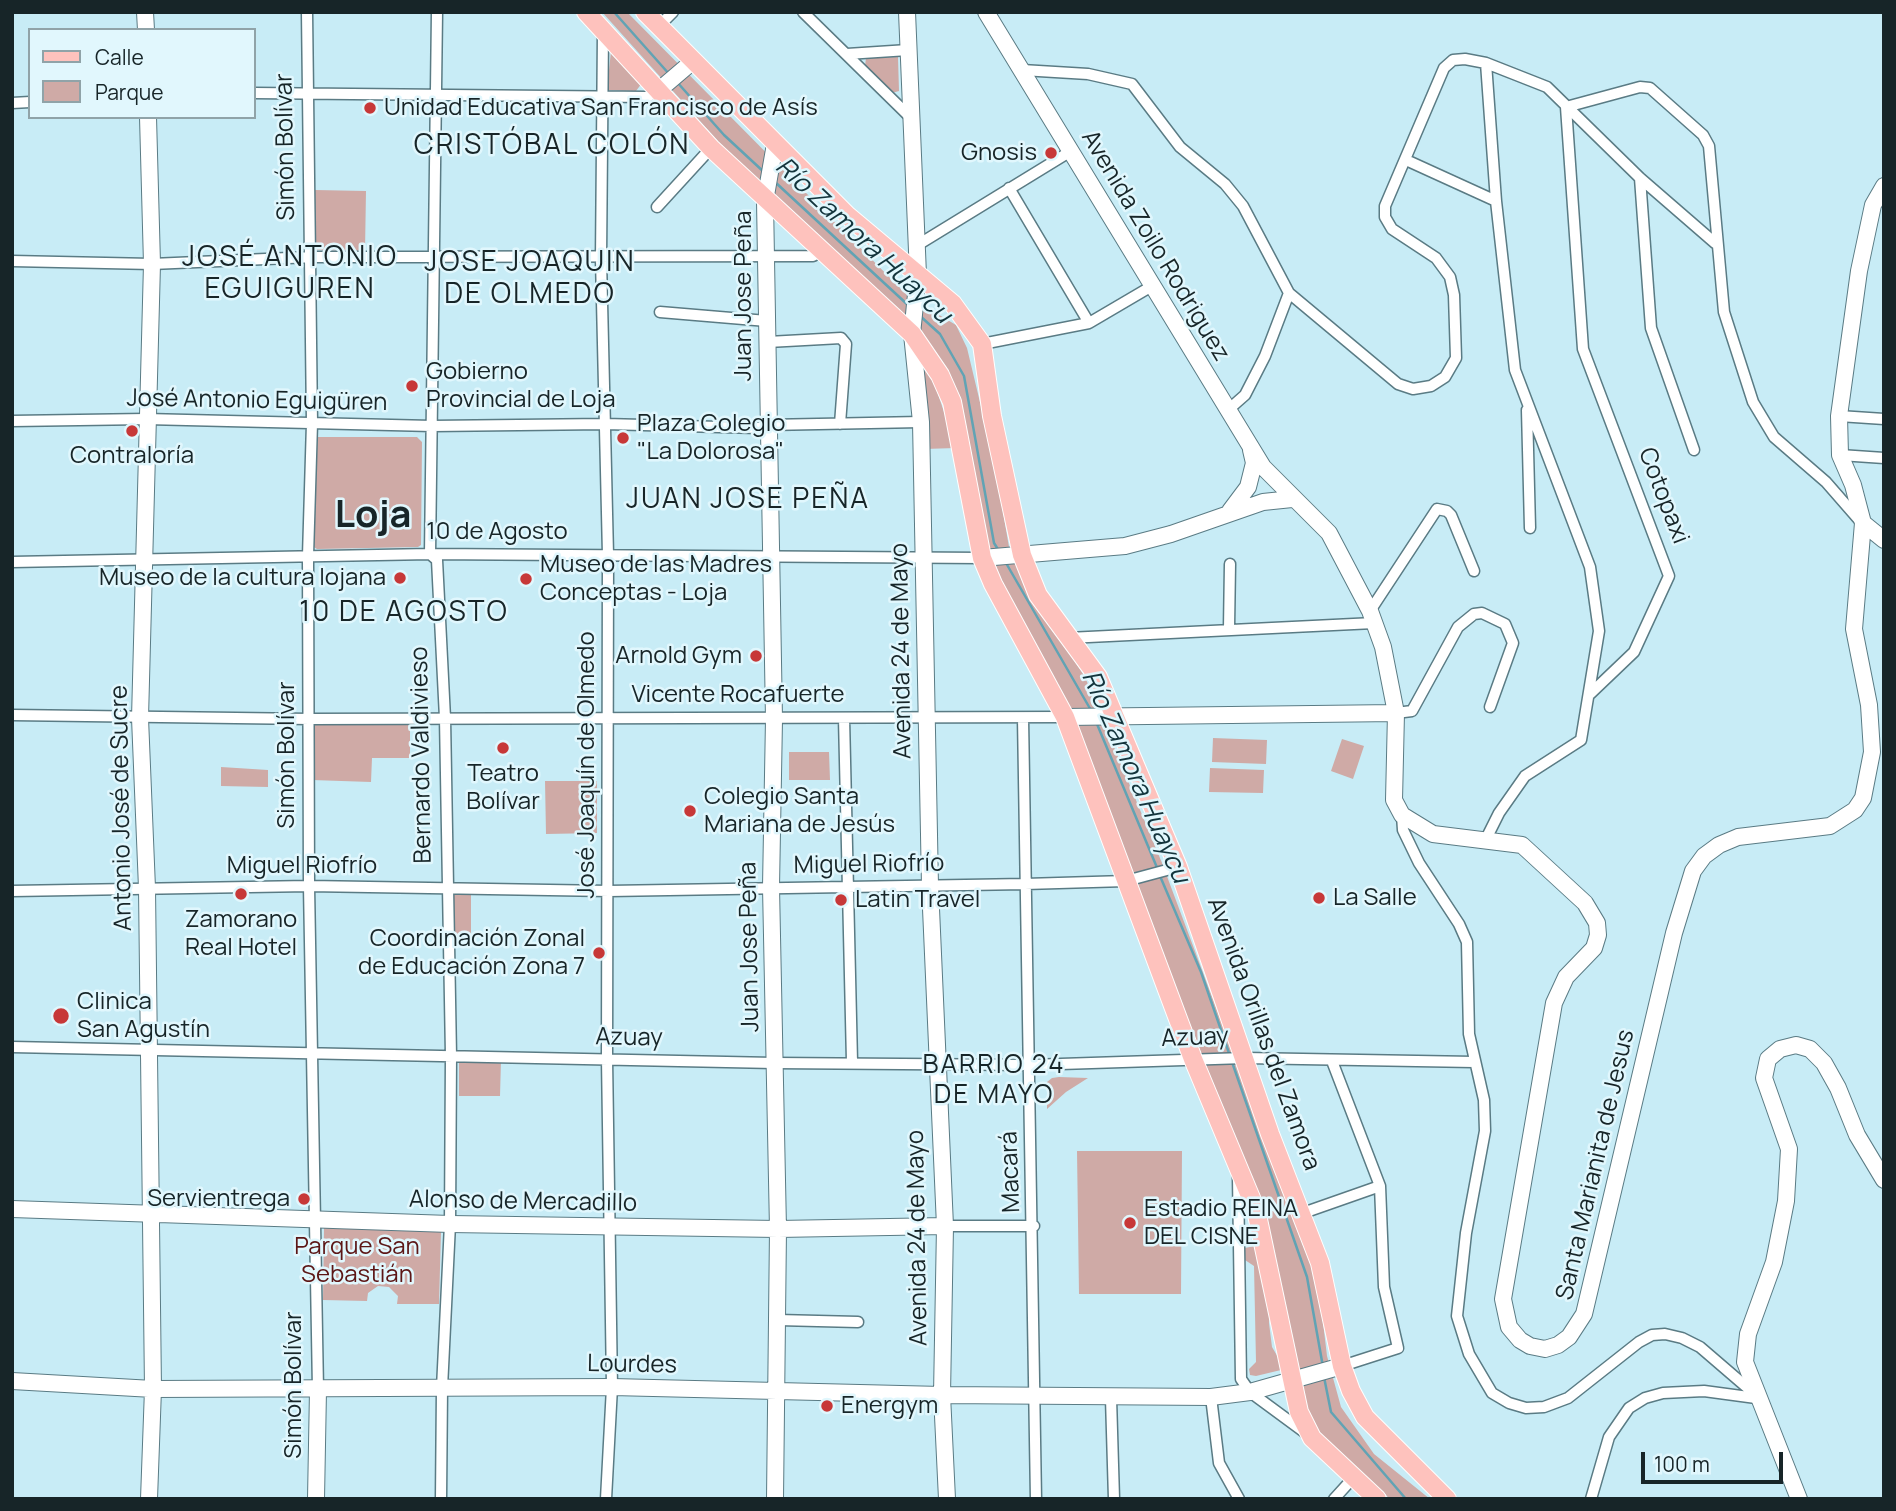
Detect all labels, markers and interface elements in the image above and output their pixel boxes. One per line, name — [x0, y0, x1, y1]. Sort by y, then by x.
legend — [28, 28, 256, 119]
text: Calle — [95, 43, 144, 71]
street label: Simón Bolívar — [270, 73, 302, 221]
text: Parque — [95, 78, 164, 106]
place label: Unidad Educativa San Francisco de Asís — [384, 94, 818, 122]
marker: Unidad Educativa San Francisco de Asís — [362, 100, 378, 116]
street label: Avenida Zoilo Rodriguez — [1075, 125, 1235, 367]
district label: CRISTÓBAL COLÓN — [416, 129, 688, 163]
place label: Gnosis — [961, 139, 1037, 167]
marker: Gnosis — [1043, 145, 1059, 161]
water label: Río Zamora Huaycu — [769, 151, 957, 331]
street label: Juan Jose Peña — [730, 211, 758, 381]
district label: JOSÉ ANTONIO EGUIGUREN — [184, 241, 396, 307]
district label: JOSE JOAQUIN DE OLMEDO — [426, 246, 634, 312]
place label: Gobierno Provincial de Loja — [426, 358, 616, 414]
marker: Gobierno Provincial de Loja — [404, 378, 420, 394]
street label: José Antonio Eguigüren — [126, 384, 388, 418]
place label: Plaza Colegio "La Dolorosa" — [637, 410, 786, 466]
marker: Contraloría — [124, 423, 140, 439]
marker: Plaza Colegio "La Dolorosa" — [615, 430, 631, 446]
place label: Contraloría — [70, 442, 194, 470]
street label: Cotopaxi — [1632, 444, 1694, 548]
district label: JUAN JOSE PEÑA — [628, 483, 868, 517]
district label: Loja — [335, 493, 411, 539]
street label: 10 de Agosto — [426, 518, 568, 546]
street label: Avenida 24 de Mayo — [886, 543, 918, 759]
place label: Museo de las Madres Conceptas - Loja — [540, 551, 772, 607]
place label: Museo de la cultura lojana — [99, 564, 386, 592]
marker: Museo de la cultura lojana — [392, 570, 408, 586]
marker: Museo de las Madres Conceptas - Loja — [518, 571, 534, 587]
district label: 10 DE AGOSTO — [301, 596, 507, 630]
street label: José Joaquín de Olmedo — [573, 631, 601, 899]
place label: Arnold Gym — [615, 642, 742, 670]
street label: Bernardo Valdivieso — [406, 646, 438, 864]
marker: Arnold Gym — [748, 648, 764, 664]
water label: Río Zamora Huaycu — [1074, 666, 1196, 888]
street label: Simón Bolívar — [273, 681, 301, 829]
street label: Vicente Rocafuerte — [632, 681, 844, 709]
street label: Antonio José de Sucre — [105, 685, 139, 931]
marker: Teatro Bolívar — [495, 740, 511, 756]
place label: Teatro Bolívar — [466, 760, 540, 816]
place label: Colegio Santa Mariana de Jesús — [704, 783, 895, 839]
marker: Colegio Santa Mariana de Jesús — [682, 803, 698, 819]
street label: Miguel Riofrío — [793, 849, 945, 881]
street label: Miguel Riofrío — [227, 852, 377, 880]
street label: Juan Jose Peña — [734, 862, 766, 1032]
place label: La Salle — [1333, 884, 1417, 912]
marker: Zamorano Real Hotel — [233, 886, 249, 902]
place label: Latin Travel — [855, 886, 980, 914]
marker: La Salle — [1311, 890, 1327, 906]
marker: Latin Travel — [833, 892, 849, 908]
street label: Avenida Orillas del Zamora — [1200, 894, 1326, 1174]
place label: Zamorano Real Hotel — [185, 906, 297, 962]
place label: Coordinación Zonal de Educación Zona 7 — [358, 925, 585, 981]
marker: Coordinación Zonal de Educación Zona 7 — [591, 945, 607, 961]
place label: Clinica San Agustín — [77, 988, 210, 1044]
marker: Clinica San Agustín — [51, 1006, 71, 1026]
street label: Azuay — [1161, 1022, 1229, 1054]
street label: Azuay — [595, 1023, 663, 1053]
street label: Santa Marianita de Jesus — [1551, 1027, 1641, 1303]
district label: BARRIO 24 DE MAYO — [924, 1050, 1064, 1112]
street label: Avenida 24 de Mayo — [902, 1130, 934, 1346]
street label: Macará — [995, 1131, 1027, 1213]
place label: Servientrega — [147, 1185, 290, 1213]
street label: Alonso de Mercadillo — [409, 1186, 637, 1218]
marker: Servientrega — [296, 1191, 312, 1207]
place label: Estadio REINA DEL CISNE — [1144, 1195, 1298, 1251]
marker: Estadio REINA DEL CISNE — [1122, 1215, 1138, 1231]
park label: Parque San Sebastián — [294, 1233, 420, 1289]
street label: Simón Bolívar — [280, 1311, 308, 1459]
street label: Lourdes — [587, 1350, 677, 1380]
place label: Energym — [841, 1392, 938, 1420]
marker: Energym — [819, 1398, 835, 1414]
scale bar — [1644, 1438, 1786, 1482]
text: 100 m — [1654, 1450, 1710, 1478]

